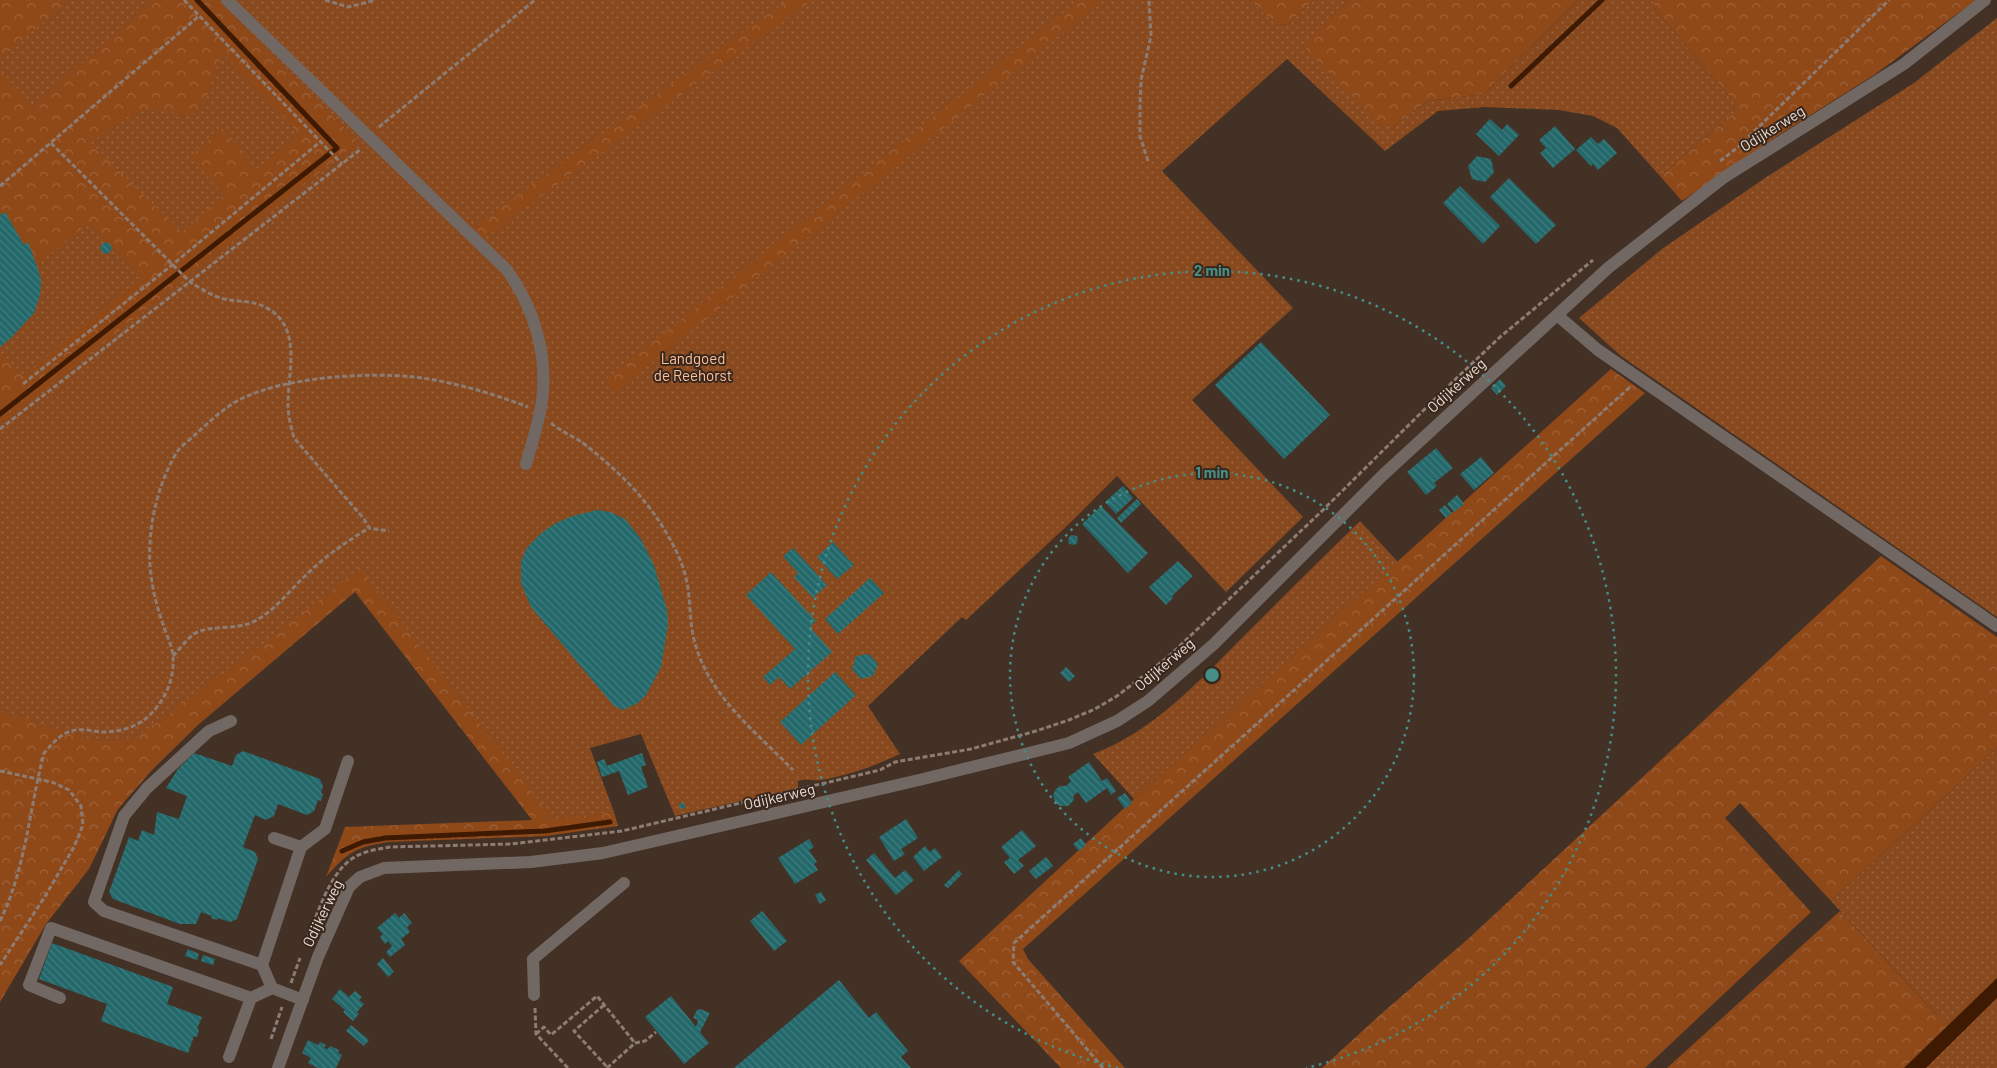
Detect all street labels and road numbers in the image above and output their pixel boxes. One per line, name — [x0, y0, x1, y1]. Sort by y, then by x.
street label: Odijkerweg — [1736, 101, 1808, 155]
street label: Odijkerweg — [1423, 354, 1489, 416]
street label: Odijkerweg — [1130, 634, 1198, 694]
street label: Odijkerweg — [742, 779, 816, 813]
street label: Odijkerweg — [298, 876, 346, 950]

